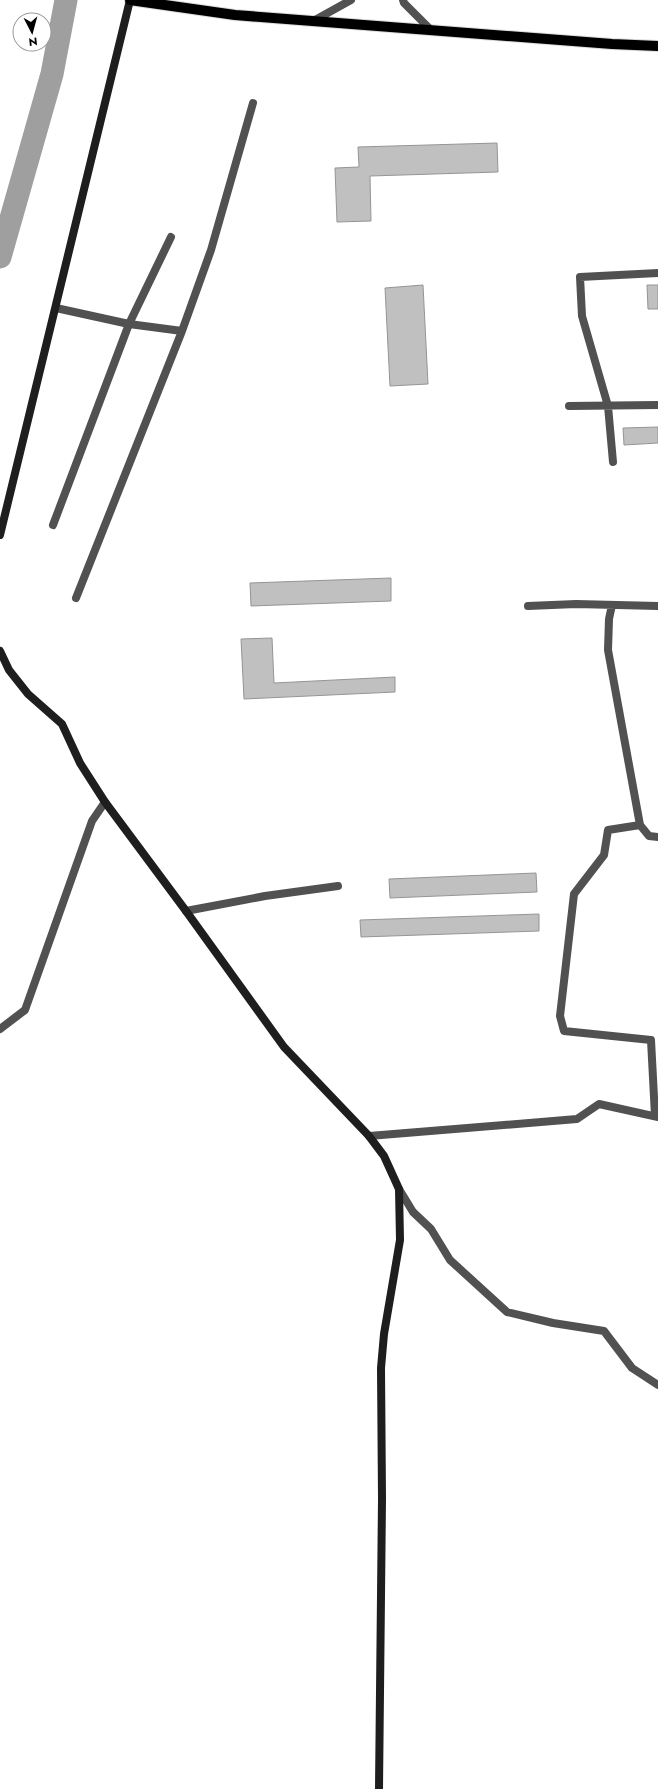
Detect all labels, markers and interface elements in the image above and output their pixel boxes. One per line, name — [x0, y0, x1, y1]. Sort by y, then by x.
north arrow — [12, 12, 52, 52]
text: N — [28, 34, 38, 50]

